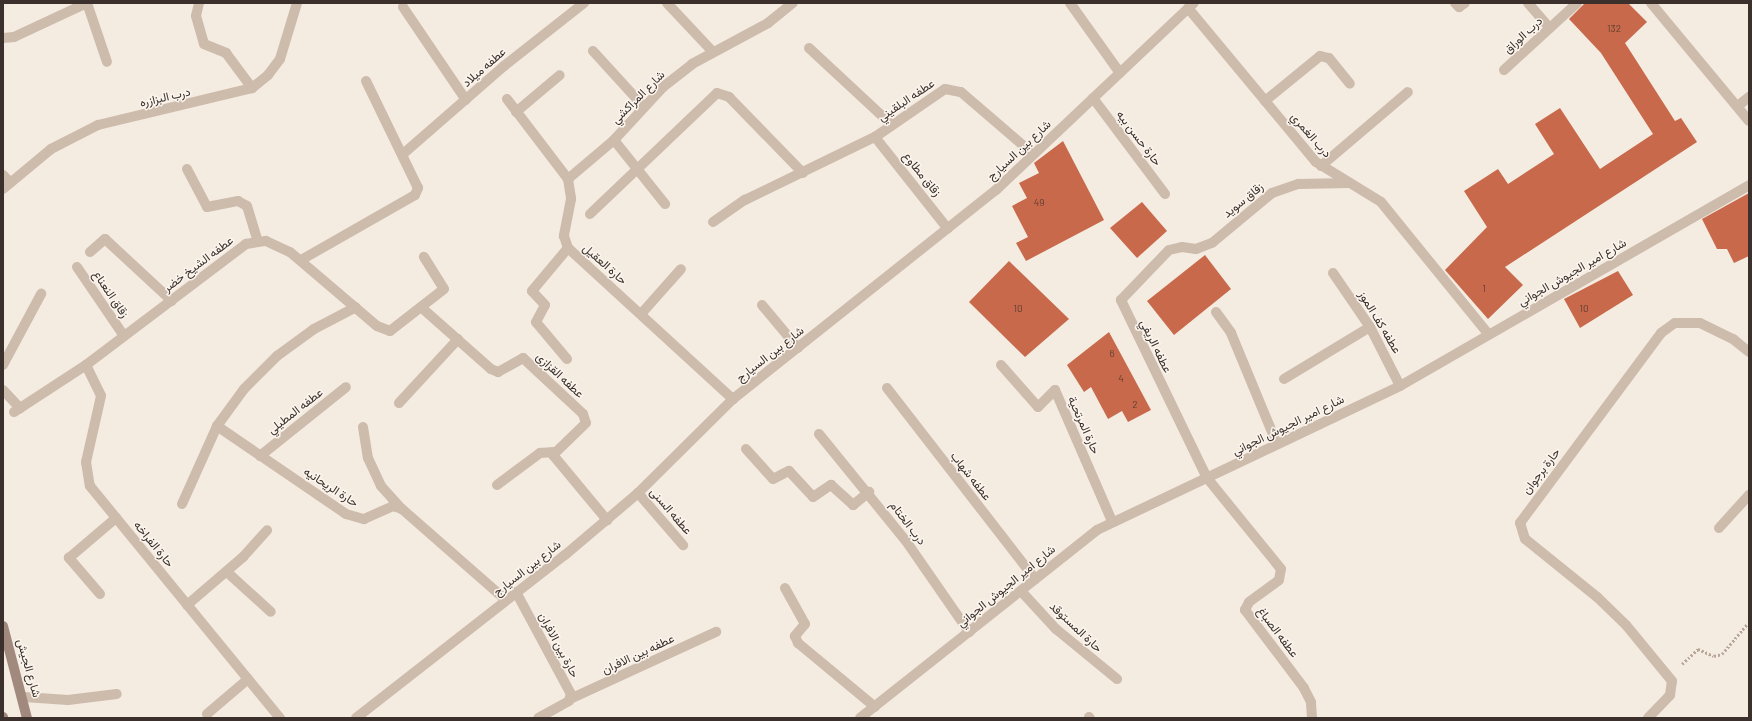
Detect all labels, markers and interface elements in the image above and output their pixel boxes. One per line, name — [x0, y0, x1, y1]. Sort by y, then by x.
street label: درب الوراق — [1501, 13, 1545, 57]
house number: 132 — [1607, 23, 1621, 35]
street label: عطفه ميلاد — [459, 44, 509, 90]
street label: شارع المراكشي — [608, 67, 668, 127]
street label: عطفه البلقيني — [875, 76, 937, 124]
street label: درب البزازره — [138, 84, 192, 110]
street label: حارة حسن بيه — [1113, 107, 1165, 169]
street label: درب الغمري — [1288, 110, 1334, 160]
street label: شارع بين السيارج — [984, 117, 1054, 183]
street label: زقاق مطاوع — [900, 149, 944, 199]
street label: زقاق سويد — [1220, 179, 1266, 221]
house number: 49 — [1034, 197, 1044, 209]
street label: عطفه الشيخ خضر — [160, 233, 236, 295]
street label: شارع امير الجيوش الجواني — [1515, 235, 1629, 309]
street label: حارة العقيل — [580, 241, 630, 287]
street label: زقاق النعناع — [90, 268, 132, 320]
house number: 1 — [1482, 283, 1486, 295]
street label: عطفه كف الموز — [1356, 288, 1404, 356]
house number: 10 — [1013, 303, 1023, 315]
house number: 10 — [1579, 303, 1589, 315]
street label: عطفه الريفي — [1137, 317, 1175, 375]
street label: شارع بين السيارج — [733, 323, 807, 385]
house number: 6 — [1109, 348, 1115, 360]
street label: عطفه القزازى — [533, 349, 587, 401]
house number: 4 — [1118, 373, 1124, 385]
street label: عطفه المطيلي — [265, 385, 325, 437]
street label: شارع امير الجيوش الجواني — [1230, 392, 1346, 458]
street label: حارة المرتحية — [1065, 394, 1103, 456]
house number: 2 — [1132, 399, 1138, 411]
street label: حارة برجوان — [1519, 445, 1563, 497]
street label: عطفه شهاب — [947, 449, 995, 503]
street label: حارة الريحانيه — [301, 464, 361, 510]
street label: عطفه السنى — [647, 485, 695, 537]
street label: درب الختام — [887, 498, 929, 548]
street label: حارة الفراخه — [131, 518, 177, 570]
street label: شارع بين السيارج — [490, 537, 564, 599]
street label: شارع امير الجيوش الجواني — [954, 542, 1058, 630]
street label: حارة المستوقد — [1047, 599, 1105, 655]
street label: عطفه الصباغ — [1254, 604, 1302, 660]
street label: حارة بين الافران — [536, 610, 582, 680]
street label: عطفه بين الافران — [600, 631, 676, 677]
street label: شارع الجيش — [14, 637, 44, 699]

